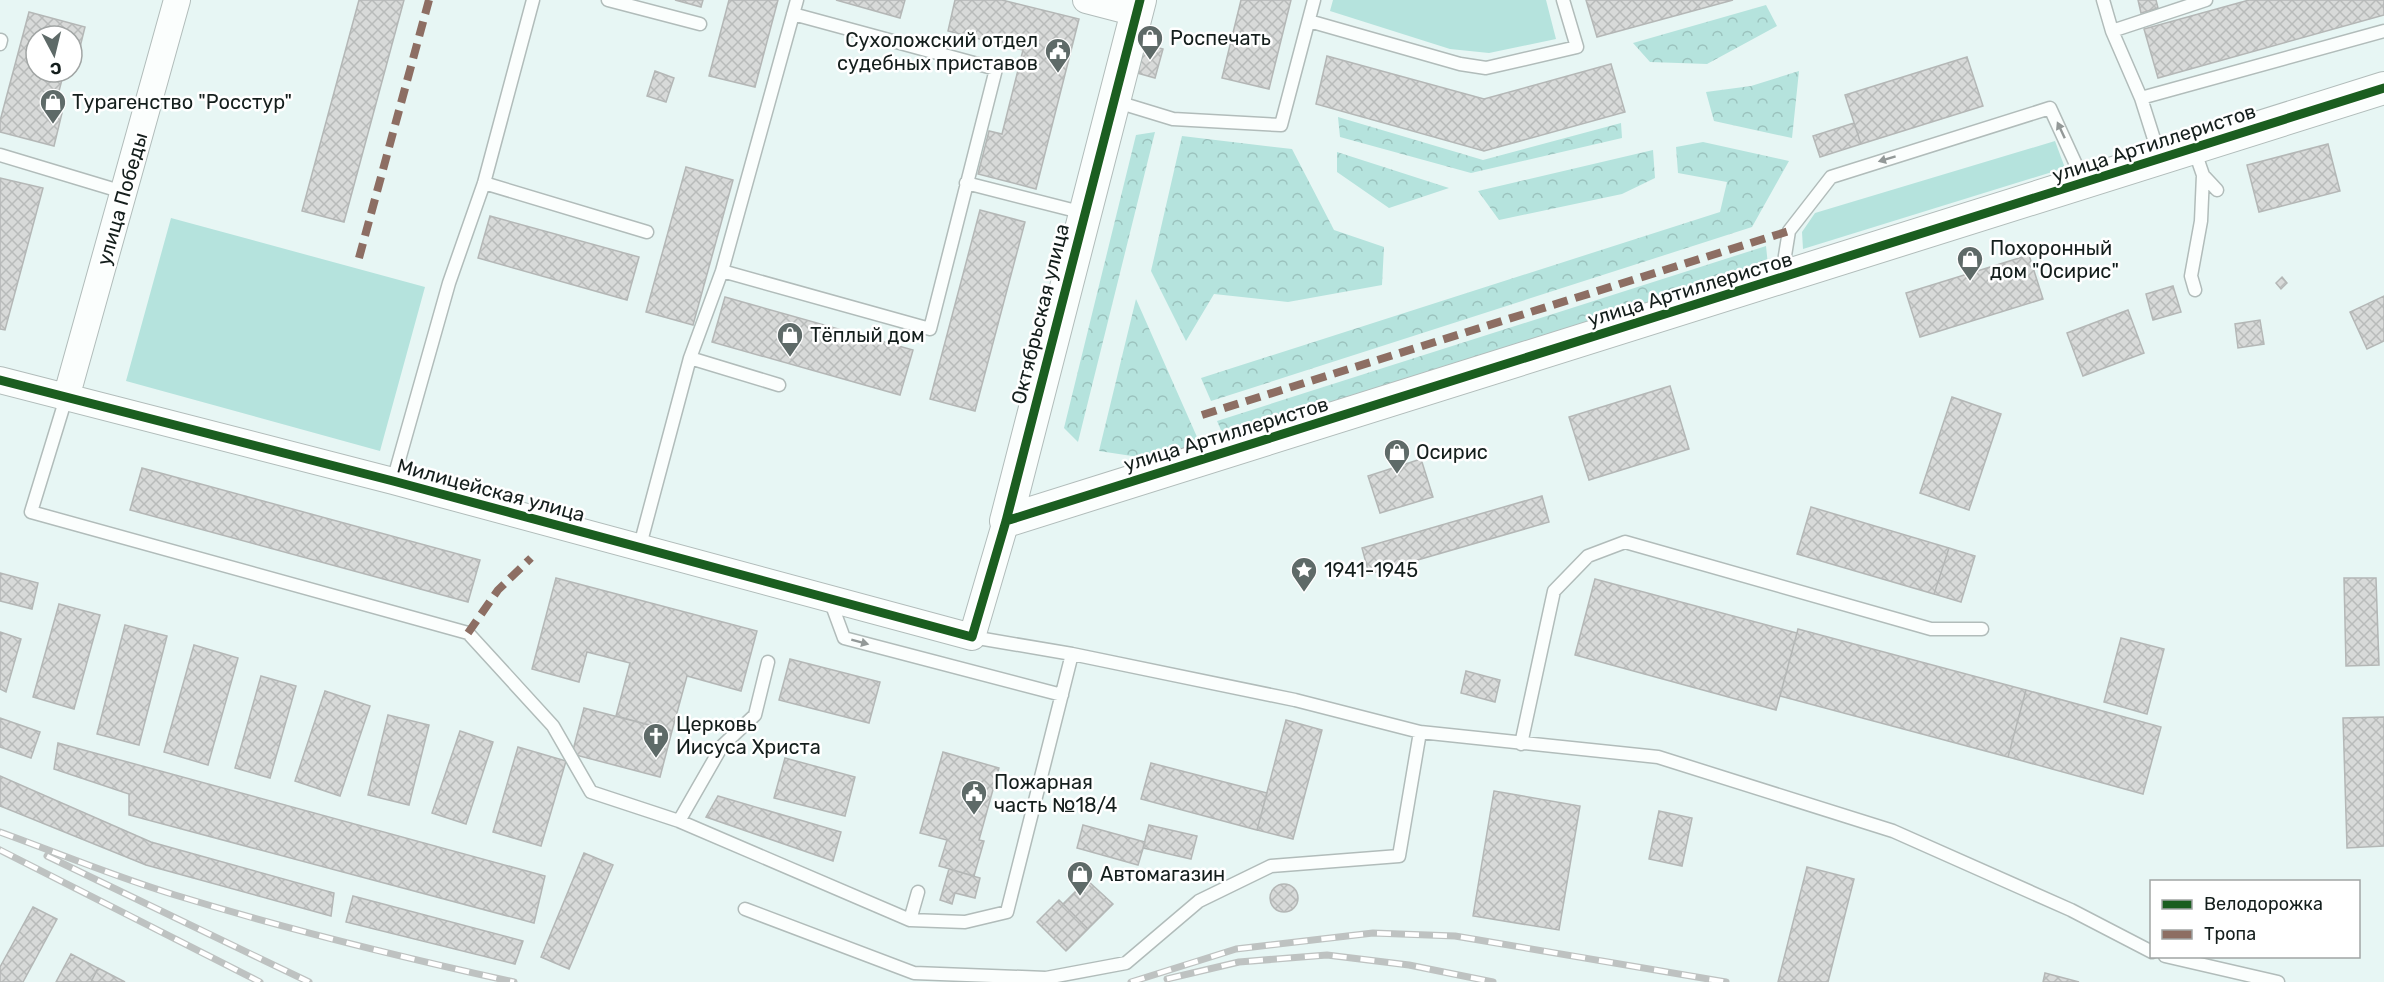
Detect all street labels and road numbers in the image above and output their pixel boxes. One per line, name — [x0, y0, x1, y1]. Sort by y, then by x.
street label: улица Артиллеристов — [2049, 99, 2259, 187]
street label: улица Победы — [92, 130, 152, 268]
street label: Октябрьская улица — [1006, 221, 1074, 407]
street label: улица Артиллеристов — [1585, 246, 1795, 332]
street label: улица Артиллеристов — [1121, 391, 1331, 477]
street label: Милицейская улица — [394, 453, 588, 527]

